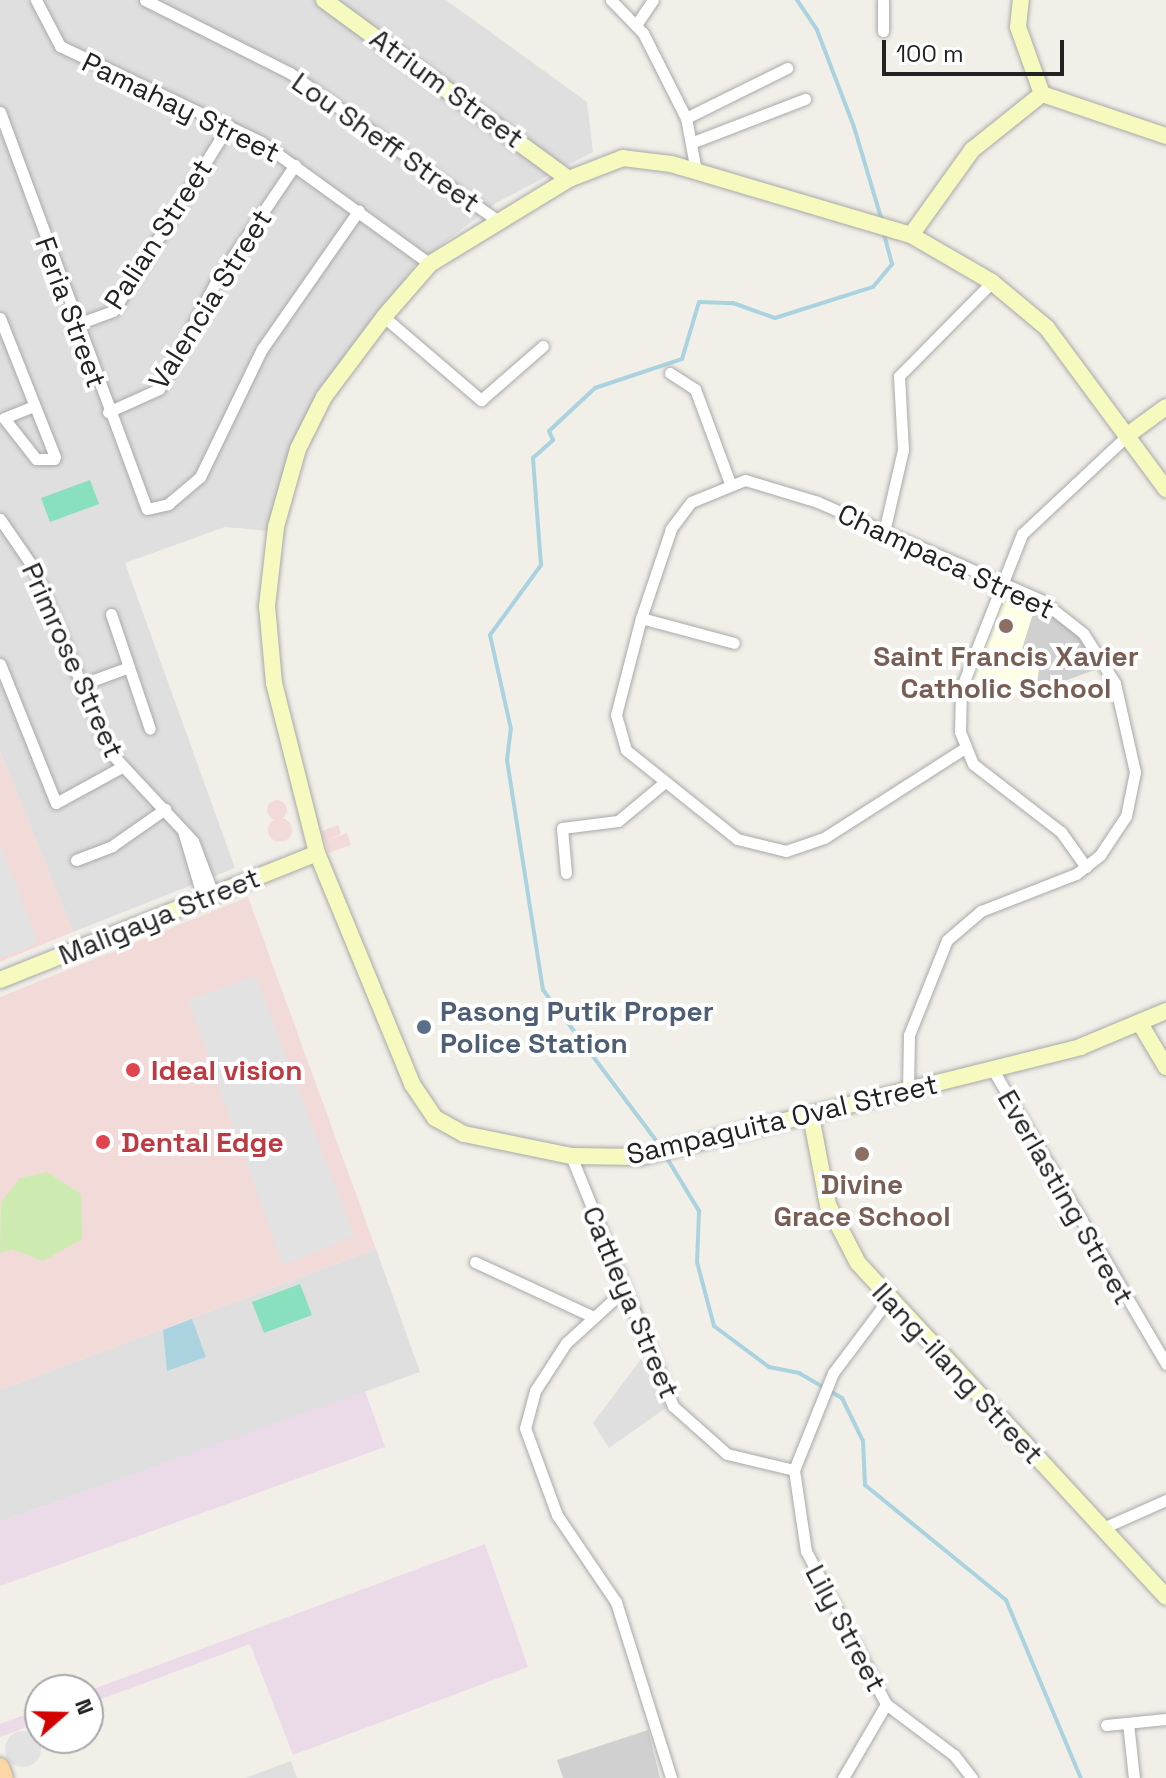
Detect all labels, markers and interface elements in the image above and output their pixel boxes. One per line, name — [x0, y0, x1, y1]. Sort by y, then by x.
street label: Atrium Street — [364, 21, 530, 155]
scale bar — [886, 24, 1068, 74]
text: 100 m — [896, 38, 964, 69]
street label: Pamahay Street — [77, 45, 285, 169]
street label: Lou Sheff Street — [286, 65, 486, 219]
street label: Palian Street — [97, 153, 219, 315]
street label: Valencia Street — [141, 203, 279, 395]
street label: Feria Street — [28, 232, 114, 392]
street label: Champaca Street — [833, 496, 1059, 626]
street label: Primrose Street — [15, 557, 131, 763]
marker: Saint Francis Xavier Catholic School — [997, 617, 1015, 635]
place label: Saint Francis Xavier Catholic School — [873, 639, 1139, 705]
street label: Maligaya Street — [54, 860, 264, 972]
place label: Pasong Putik Proper Police Station — [440, 994, 714, 1060]
marker: Pasong Putik Proper Police Station — [415, 1018, 433, 1036]
place label: Ideal vision — [151, 1053, 302, 1087]
marker: Ideal vision — [122, 1059, 144, 1081]
street label: Sampaguita Oval Street — [623, 1067, 941, 1171]
street label: Everlasting Street — [991, 1084, 1141, 1310]
place label: Dental Edge — [121, 1125, 284, 1159]
marker: Dental Edge — [92, 1131, 114, 1153]
marker: Divine Grace School — [853, 1145, 871, 1163]
place label: Divine Grace School — [773, 1167, 951, 1233]
street label: Cattleya Street — [575, 1201, 687, 1403]
street label: Ilang-ilang Street — [865, 1275, 1051, 1471]
street label: Lily Street — [799, 1559, 893, 1697]
north arrow — [24, 1674, 104, 1754]
text: N — [69, 1695, 100, 1718]

